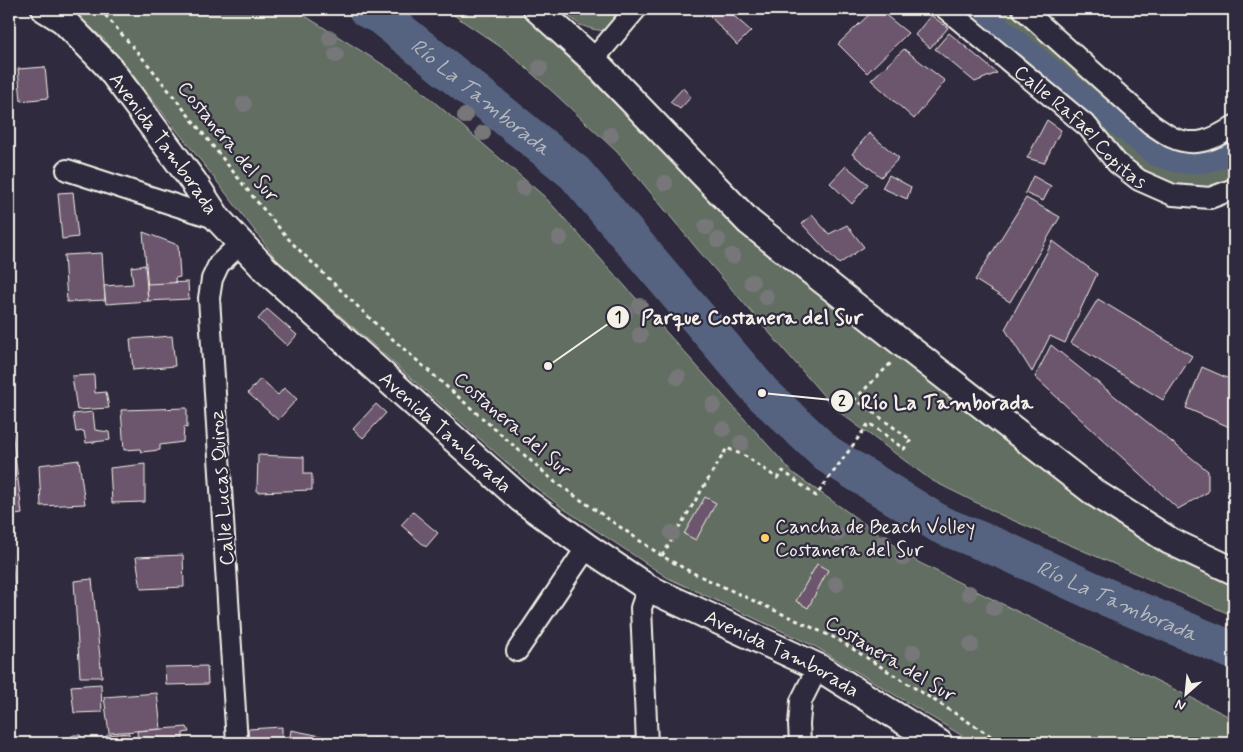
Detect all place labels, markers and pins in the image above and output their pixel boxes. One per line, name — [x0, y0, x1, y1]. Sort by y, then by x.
callout: Parque Costanera del Sur — [606, 299, 873, 335]
callout: Río La Tamborada — [830, 383, 1039, 419]
place label: Cancha de Beach Volley Costanera del Sur — [775, 514, 975, 564]
marker: Cancha de Beach Volley Costanera del Sur — [759, 532, 771, 544]

